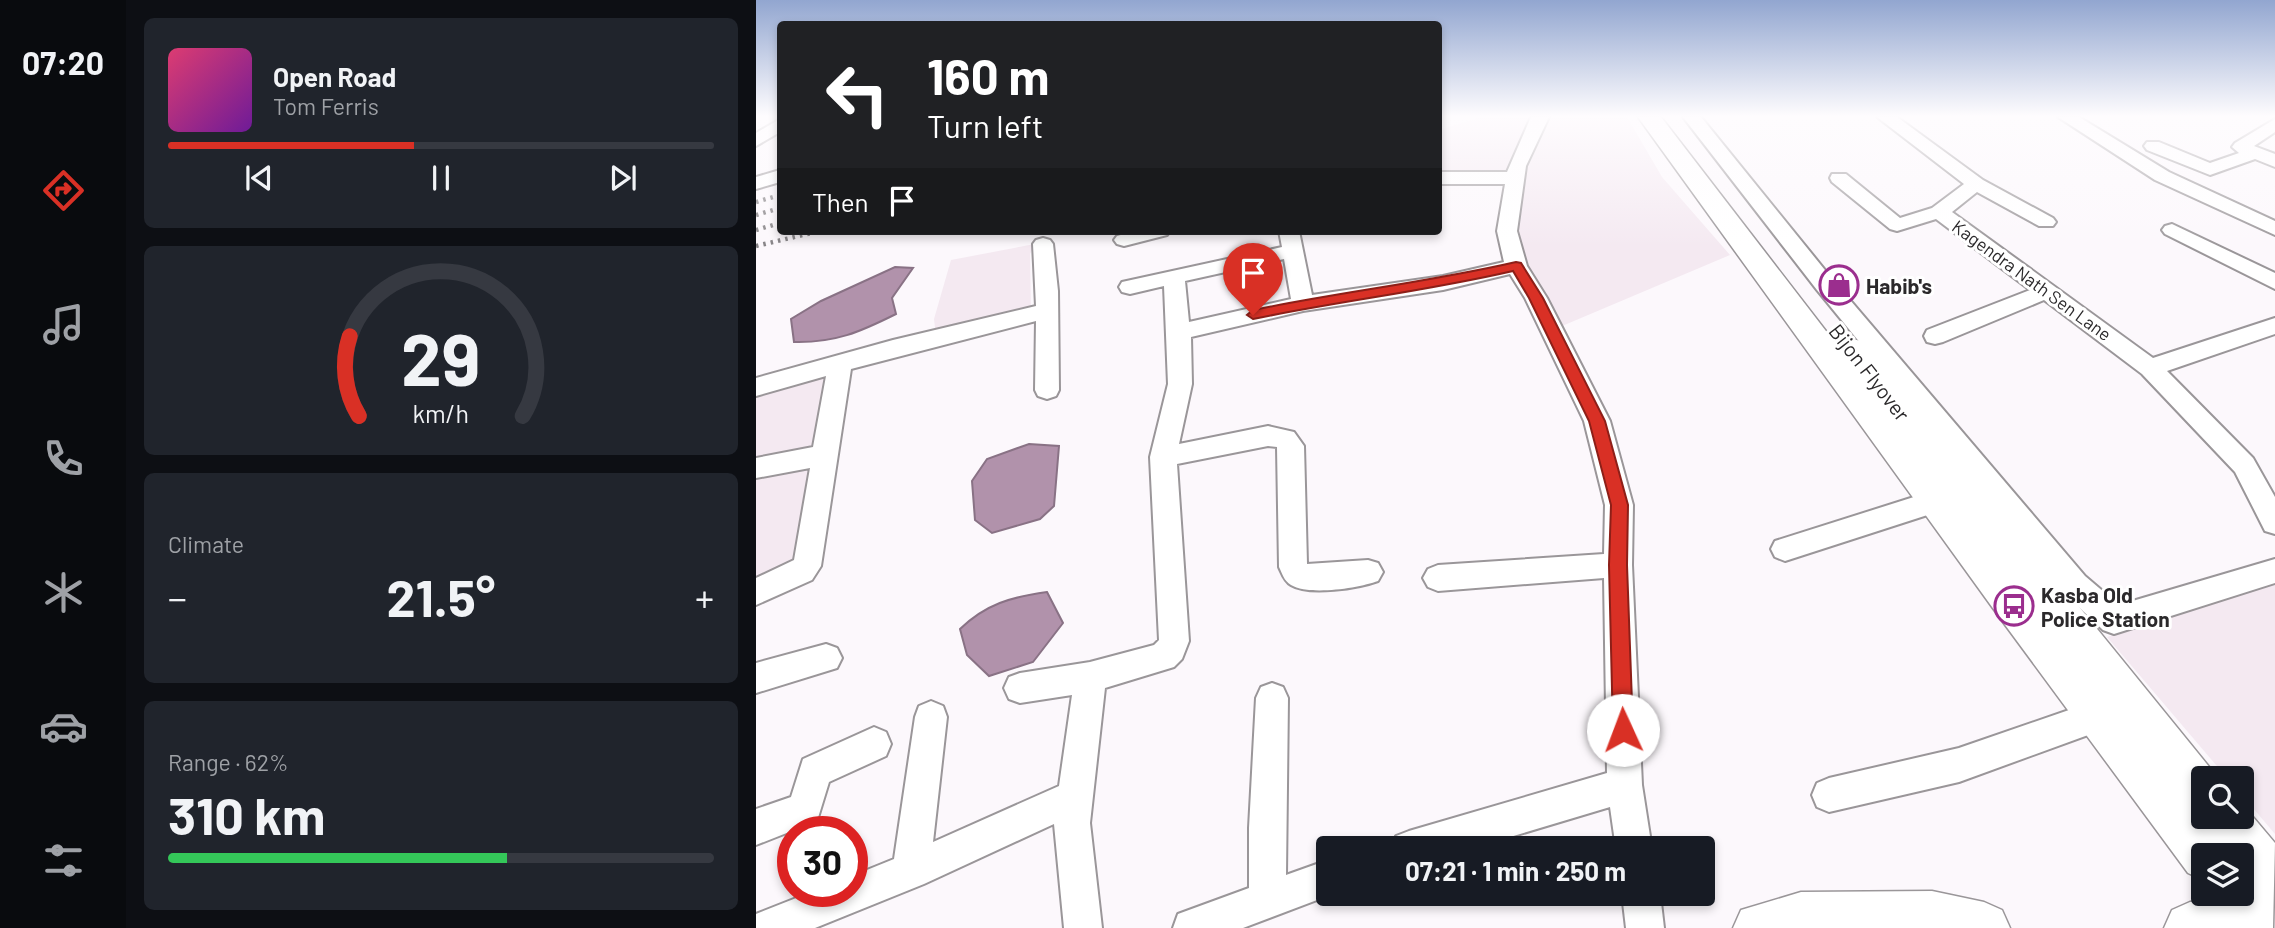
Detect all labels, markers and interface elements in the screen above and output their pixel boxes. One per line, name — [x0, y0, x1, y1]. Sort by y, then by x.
text: 07:20 — [22, 43, 104, 81]
text: 160 m — [927, 46, 1049, 105]
icon: left — [812, 49, 903, 140]
text: Open Road — [273, 61, 396, 92]
text: Tom Ferris — [273, 92, 379, 120]
text: Turn left — [927, 106, 1044, 144]
icon: previous — [240, 159, 278, 197]
icon: pause — [422, 159, 460, 197]
icon: next — [604, 159, 642, 197]
icon: directions — [39, 166, 88, 215]
icon: arrive — [883, 182, 921, 220]
text: Then — [812, 186, 869, 217]
street label: Kagendra Nath Sen Lane — [1948, 215, 2116, 345]
pin — [1223, 243, 1283, 315]
icon: arrive — [1234, 254, 1272, 292]
shop icon: Habib's — [1818, 264, 1860, 306]
place label: Habib's — [1866, 273, 1932, 298]
icon: music — [39, 300, 88, 349]
text: 29 — [401, 314, 481, 402]
street label: Bijon Flyover — [1824, 319, 1916, 426]
text: km/h — [413, 398, 469, 428]
icon: phone — [39, 434, 88, 483]
text: Climate — [168, 530, 244, 558]
text: 21.5° — [387, 565, 495, 627]
icon: climate — [39, 568, 88, 617]
text: − — [168, 574, 187, 620]
text: + — [695, 574, 714, 620]
place label: Kasba Old Police Station — [2041, 582, 2170, 631]
bus stop icon: Kasba Old Police Station — [1993, 585, 2035, 627]
position arrow — [1586, 693, 1660, 767]
icon: car — [39, 702, 88, 751]
text: Range · 62% — [168, 748, 289, 776]
map controls — [2191, 766, 2254, 906]
button: search — [2191, 766, 2254, 829]
text: 310 km — [168, 783, 326, 845]
speed limit sign: 30 — [777, 816, 868, 907]
icon: filters — [39, 836, 88, 885]
button: layers — [2191, 843, 2254, 906]
text: 07:21 · 1 min · 250 m — [1405, 855, 1626, 886]

